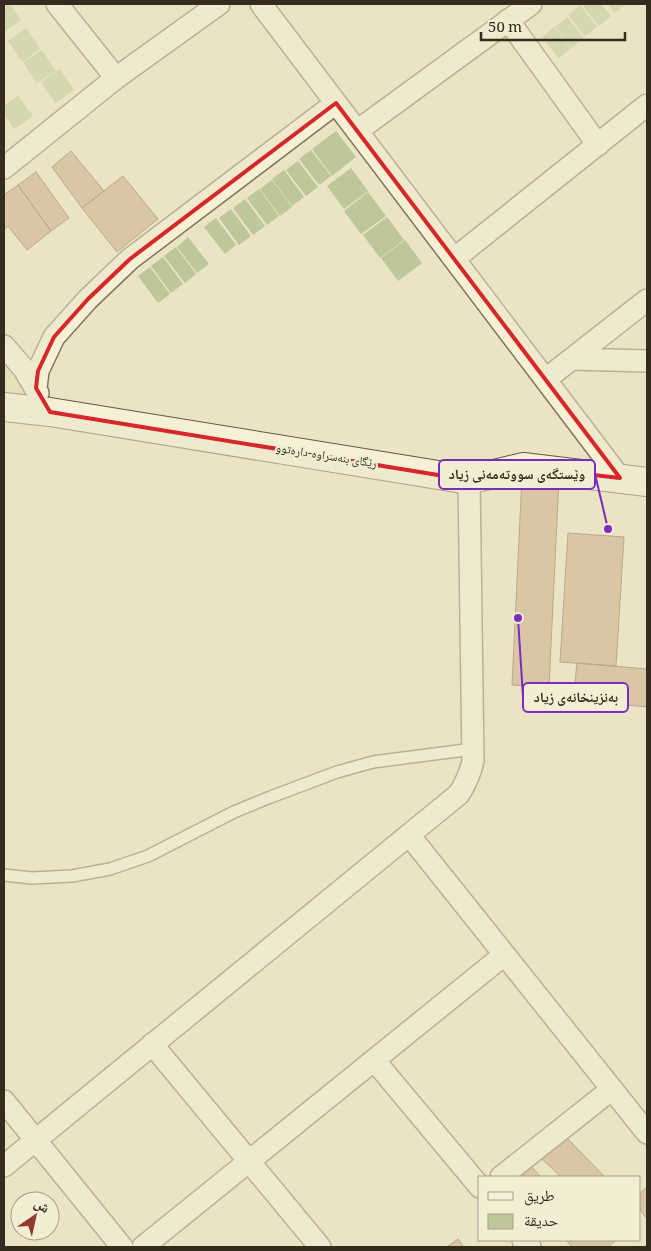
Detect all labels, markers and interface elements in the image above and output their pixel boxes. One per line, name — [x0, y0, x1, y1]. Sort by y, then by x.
scale bar — [481, 10, 625, 42]
text: 50 m — [488, 16, 522, 42]
street label: رێگای بنەسراوە-دارەتوو — [274, 439, 378, 475]
callout: وێستگەی سووتەمەنی زیاد — [439, 460, 595, 489]
text: وێستگەی سووتەمەنی زیاد — [449, 464, 585, 488]
callout: بەنزینخانەی زیاد — [523, 683, 628, 712]
text: بەنزینخانەی زیاد — [534, 687, 618, 711]
legend — [478, 1176, 641, 1241]
text: طريق — [524, 1185, 555, 1211]
north arrow — [10, 1191, 60, 1241]
text: ش — [28, 1193, 54, 1221]
text: حديقة — [524, 1210, 559, 1236]

